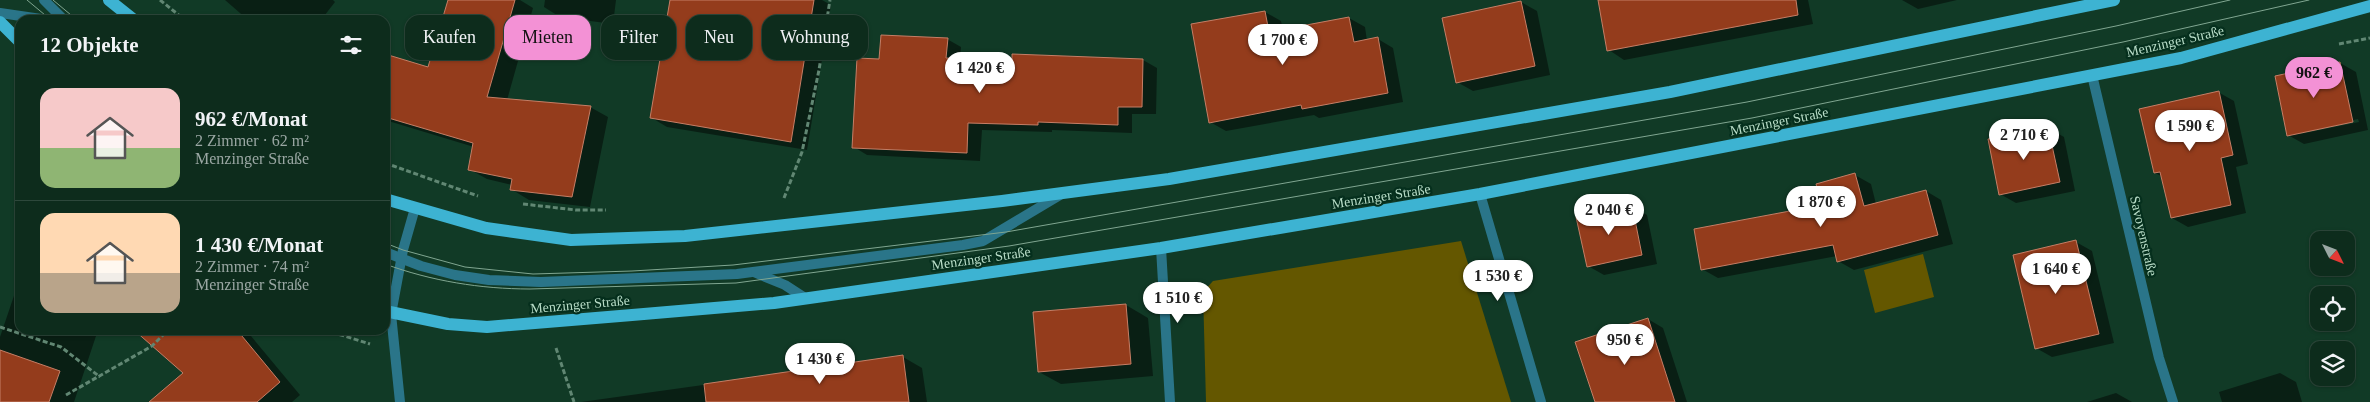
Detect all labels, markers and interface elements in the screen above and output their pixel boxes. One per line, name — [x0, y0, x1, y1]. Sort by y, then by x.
chip: Kaufen — [405, 15, 494, 60]
chip: Mieten — [504, 15, 591, 60]
chip: Filter — [601, 15, 676, 60]
chip: Neu — [686, 15, 752, 60]
chip: Wohnung — [762, 15, 868, 60]
pin: 1 700 € — [1237, 23, 1329, 66]
street label: Menzinger Straße — [2125, 23, 2225, 60]
icon: filters — [337, 31, 365, 59]
text: 1 700 € — [1259, 31, 1307, 48]
text: 12 Objekte — [40, 33, 139, 57]
pin: 1 420 € — [934, 52, 1026, 94]
pin: 962 € — [2279, 56, 2349, 99]
text: 1 420 € — [956, 59, 1004, 76]
text: 962 € — [2296, 64, 2332, 81]
street label: Menzinger Straße — [1729, 105, 1830, 138]
text: 962 €/Monat — [195, 107, 308, 131]
icon: home — [80, 108, 140, 168]
pin: 1 590 € — [2144, 110, 2236, 152]
text: 1 590 € — [2166, 117, 2214, 134]
pin: 2 710 € — [1978, 119, 2070, 161]
text: 2 710 € — [2000, 126, 2048, 143]
text: 2 Zimmer · 62 m² — [195, 132, 309, 149]
text: Menzinger Straße — [195, 150, 309, 167]
street label: Menzinger Straße — [1331, 181, 1432, 212]
pin: 1 870 € — [1775, 186, 1867, 228]
text: 1 870 € — [1797, 193, 1845, 210]
pin: 2 040 € — [1563, 194, 1655, 236]
street label: Savoyenstraße — [2127, 195, 2160, 278]
text: 2 040 € — [1585, 201, 1633, 218]
north arrow — [2310, 231, 2355, 276]
map controls — [2310, 231, 2355, 386]
icon: home — [80, 233, 140, 293]
text: 1 430 €/Monat — [195, 233, 323, 257]
street label: Menzinger Straße — [931, 244, 1032, 273]
pin: 1 640 € — [2010, 252, 2102, 295]
text: 2 Zimmer · 74 m² — [195, 258, 309, 275]
pin: 1 530 € — [1452, 260, 1544, 302]
text: 1 640 € — [2032, 260, 2080, 277]
text: 1 530 € — [1474, 267, 1522, 284]
text: Menzinger Straße — [195, 276, 309, 293]
pin: 1 510 € — [1132, 282, 1224, 324]
button: locate — [2310, 286, 2355, 331]
text: 1 510 € — [1154, 289, 1202, 306]
street label: Menzinger Straße — [530, 293, 630, 316]
pin: 950 € — [1590, 324, 1660, 366]
text: 950 € — [1607, 331, 1643, 348]
button: layers — [2310, 341, 2355, 386]
pin: 1 430 € — [774, 342, 866, 385]
text: 1 430 € — [796, 350, 844, 367]

